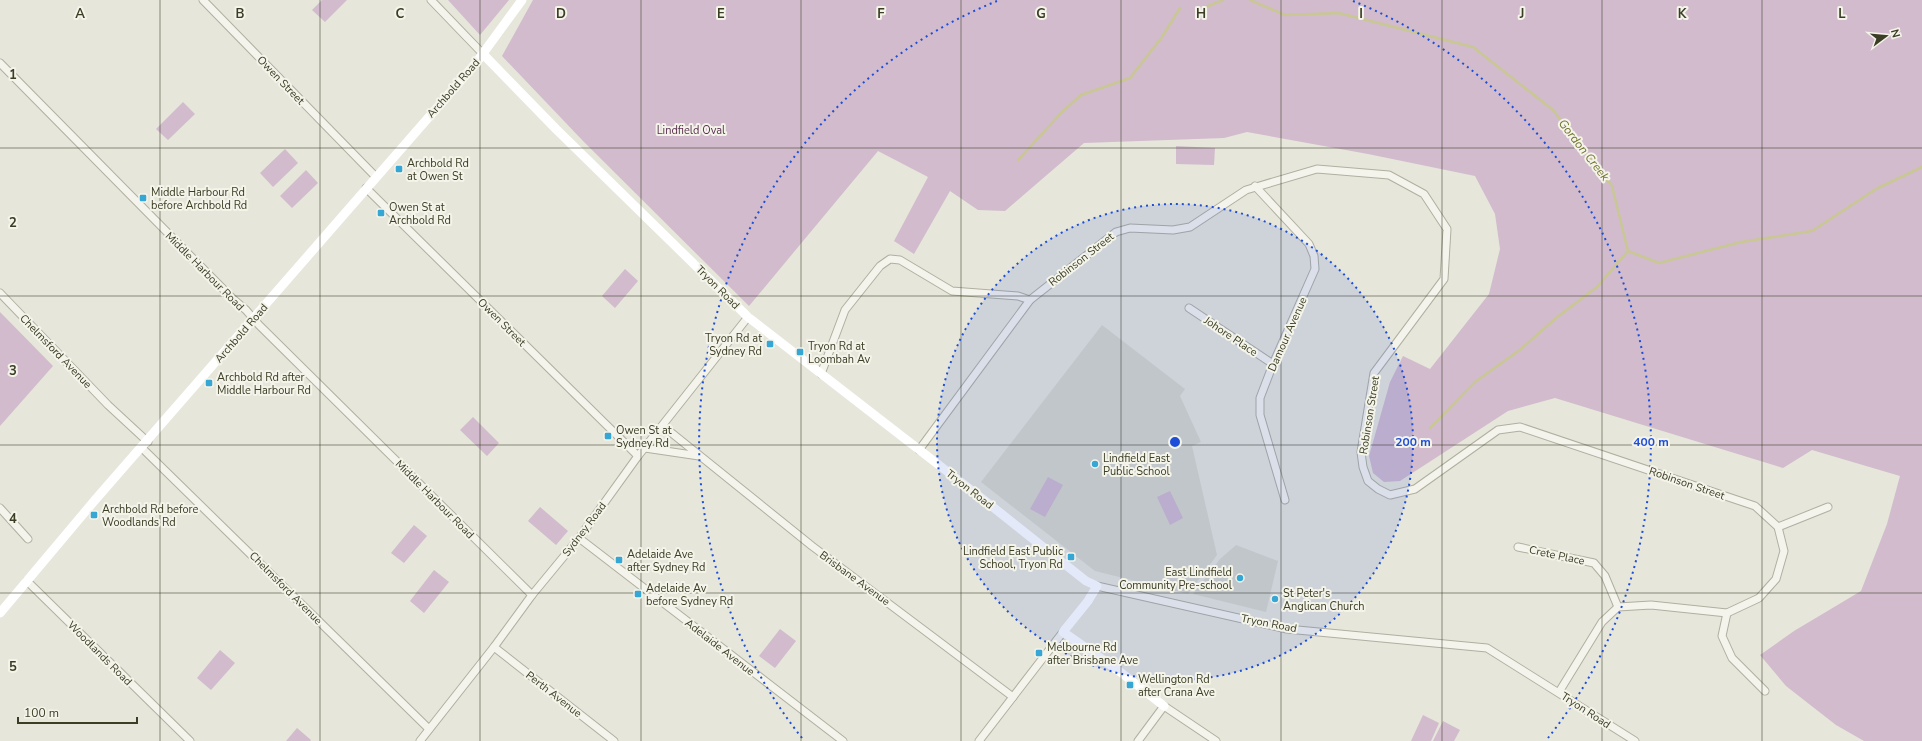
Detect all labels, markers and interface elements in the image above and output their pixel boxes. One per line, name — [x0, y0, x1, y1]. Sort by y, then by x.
text: A — [75, 5, 85, 23]
text: B — [236, 5, 245, 23]
text: C — [396, 5, 405, 23]
text: D — [556, 5, 566, 23]
text: E — [717, 5, 725, 23]
text: F — [877, 5, 885, 23]
text: G — [1036, 5, 1046, 23]
text: H — [1196, 5, 1206, 23]
text: I — [1359, 5, 1363, 23]
text: J — [1519, 5, 1524, 23]
text: K — [1678, 5, 1687, 23]
text: L — [1838, 5, 1846, 23]
north arrow — [1866, 16, 1906, 56]
text: N — [1887, 27, 1903, 39]
street label: Owen Street — [254, 53, 308, 108]
street label: Archbold Road — [424, 56, 483, 121]
text: 1 — [9, 66, 17, 84]
water label: Gordon Creek — [1555, 116, 1614, 185]
park label: Lindfield Oval — [657, 123, 726, 138]
place label: Archbold Rd at Owen St — [407, 156, 469, 184]
marker: Archbold Rd at Owen St — [394, 164, 404, 174]
place label: Middle Harbour Rd before Archbold Rd — [151, 185, 247, 213]
marker: Middle Harbour Rd before Archbold Rd — [138, 193, 148, 203]
place label: Owen St at Archbold Rd — [389, 200, 451, 228]
marker: Owen St at Archbold Rd — [376, 208, 386, 218]
text: 2 — [9, 214, 17, 232]
street label: Middle Harbour Road — [162, 229, 247, 314]
street label: Robinson Street — [1046, 229, 1117, 290]
street label: Tryon Road — [692, 262, 743, 313]
street label: Owen Street — [474, 295, 529, 350]
street label: Damour Avenue — [1264, 295, 1311, 374]
street label: Archbold Road — [212, 301, 271, 366]
street label: Chelmsford Avenue — [16, 311, 95, 392]
street label: Johore Place — [1200, 312, 1261, 360]
place label: Tryon Rd at Sydney Rd — [705, 331, 762, 359]
marker: Tryon Rd at Sydney Rd — [765, 339, 775, 349]
place label: Tryon Rd at Loombah Av — [808, 339, 871, 367]
marker: Tryon Rd at Loombah Av — [795, 347, 805, 357]
text: 3 — [9, 362, 17, 380]
place label: Archbold Rd after Middle Harbour Rd — [217, 370, 311, 398]
street label: Robinson Street — [1356, 375, 1383, 455]
marker: Archbold Rd after Middle Harbour Rd — [204, 378, 214, 388]
place label: Owen St at Sydney Rd — [616, 423, 672, 451]
marker: Owen St at Sydney Rd — [603, 431, 613, 441]
text: 200 m — [1395, 434, 1431, 450]
text: 400 m — [1633, 434, 1669, 450]
centre of rings — [1168, 435, 1182, 449]
place label: Lindfield East Public School — [1103, 451, 1171, 479]
street label: Middle Harbour Road — [392, 457, 477, 542]
marker: Lindfield East Public School — [1090, 459, 1100, 469]
street label: Robinson Street — [1647, 464, 1727, 503]
street label: Tryon Road — [943, 466, 997, 513]
street label: Sydney Road — [559, 499, 610, 560]
place label: Archbold Rd before Woodlands Rd — [102, 502, 198, 530]
text: 4 — [9, 510, 17, 528]
marker: Archbold Rd before Woodlands Rd — [89, 510, 99, 520]
street label: Crete Place — [1528, 542, 1586, 569]
place label: Lindfield East Public School, Tryon Rd — [963, 544, 1063, 572]
place label: Adelaide Ave after Sydney Rd — [627, 547, 705, 575]
street label: Brisbane Avenue — [816, 548, 893, 609]
street label: Chelmsford Avenue — [246, 549, 326, 628]
marker: Lindfield East Public School, Tryon Rd — [1066, 552, 1076, 562]
marker: Adelaide Ave after Sydney Rd — [614, 555, 624, 565]
place label: East Lindfield Community Pre-school — [1119, 565, 1233, 593]
marker: East Lindfield Community Pre-school — [1235, 573, 1245, 583]
place label: Adelaide Av before Sydney Rd — [646, 581, 733, 609]
place label: St Peter's Anglican Church — [1283, 586, 1365, 614]
marker: Adelaide Av before Sydney Rd — [633, 589, 643, 599]
marker: St Peter's Anglican Church — [1270, 594, 1280, 604]
street label: Tryon Road — [1240, 611, 1298, 636]
street label: Adelaide Avenue — [682, 616, 758, 679]
street label: Woodlands Road — [64, 618, 135, 689]
place label: Melbourne Rd after Brisbane Ave — [1047, 640, 1138, 668]
marker: Melbourne Rd after Brisbane Ave — [1034, 648, 1044, 658]
text: 5 — [9, 658, 17, 676]
street label: Perth Avenue — [523, 668, 585, 721]
place label: Wellington Rd after Crana Ave — [1138, 672, 1215, 700]
marker: Wellington Rd after Crana Ave — [1125, 680, 1135, 690]
street label: Tryon Road — [1558, 689, 1613, 732]
scale bar — [18, 699, 137, 725]
text: 100 m — [24, 705, 59, 721]

